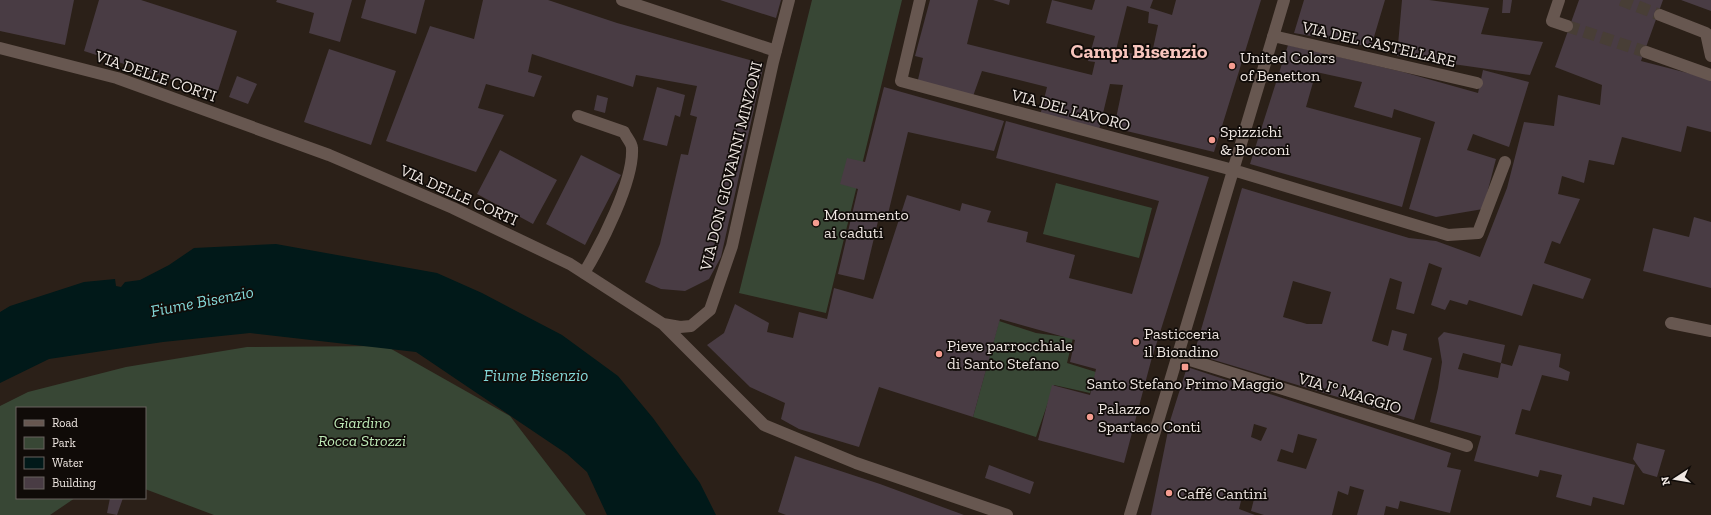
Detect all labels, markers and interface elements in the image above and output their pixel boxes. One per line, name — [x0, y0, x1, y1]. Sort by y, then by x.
street label: VIA DEL CASTELLARE — [1299, 17, 1458, 71]
district label: Campi Bisenzio — [1071, 39, 1208, 63]
street label: VIA DELLE CORTI — [92, 46, 219, 106]
place label: United Colors of Benetton — [1240, 48, 1335, 85]
street label: VIA DON GIOVANNI MINZONI — [696, 59, 766, 274]
marker: United Colors of Benetton — [1227, 61, 1237, 71]
street label: VIA DEL LAVORO — [1009, 85, 1133, 135]
place label: Spizzichi & Bocconi — [1220, 122, 1290, 159]
marker: Spizzichi & Bocconi — [1207, 135, 1217, 145]
street label: VIA DELLE CORTI — [396, 160, 521, 229]
place label: Monumento ai caduti — [824, 205, 909, 242]
marker: Monumento ai caduti — [811, 218, 821, 228]
water label: Fiume Bisenzio — [149, 281, 255, 321]
place label: Pasticceria il Biondino — [1144, 324, 1220, 361]
place label: Pieve parrocchiale di Santo Stefano — [947, 336, 1073, 373]
marker: Pasticceria il Biondino — [1131, 337, 1141, 347]
marker: Pieve parrocchiale di Santo Stefano — [934, 349, 944, 359]
marker: Santo Stefano Primo Maggio — [1180, 362, 1190, 372]
water label: Fiume Bisenzio — [484, 365, 588, 385]
street label: VIA I° MAGGIO — [1295, 368, 1404, 418]
place label: Santo Stefano Primo Maggio — [1087, 374, 1283, 393]
place label: Palazzo Spartaco Conti — [1098, 399, 1201, 436]
legend — [16, 407, 146, 499]
marker: Palazzo Spartaco Conti — [1085, 412, 1095, 422]
park label: Giardino Rocca Strozzi — [318, 413, 406, 450]
text: Road — [52, 416, 78, 430]
text: Park — [52, 436, 77, 450]
text: Water — [52, 456, 84, 470]
north arrow — [1655, 459, 1695, 499]
text: N — [1658, 475, 1673, 486]
text: Building — [52, 476, 96, 490]
place label: Caffé Cantini — [1177, 484, 1268, 503]
marker: Caffé Cantini — [1164, 488, 1174, 498]

